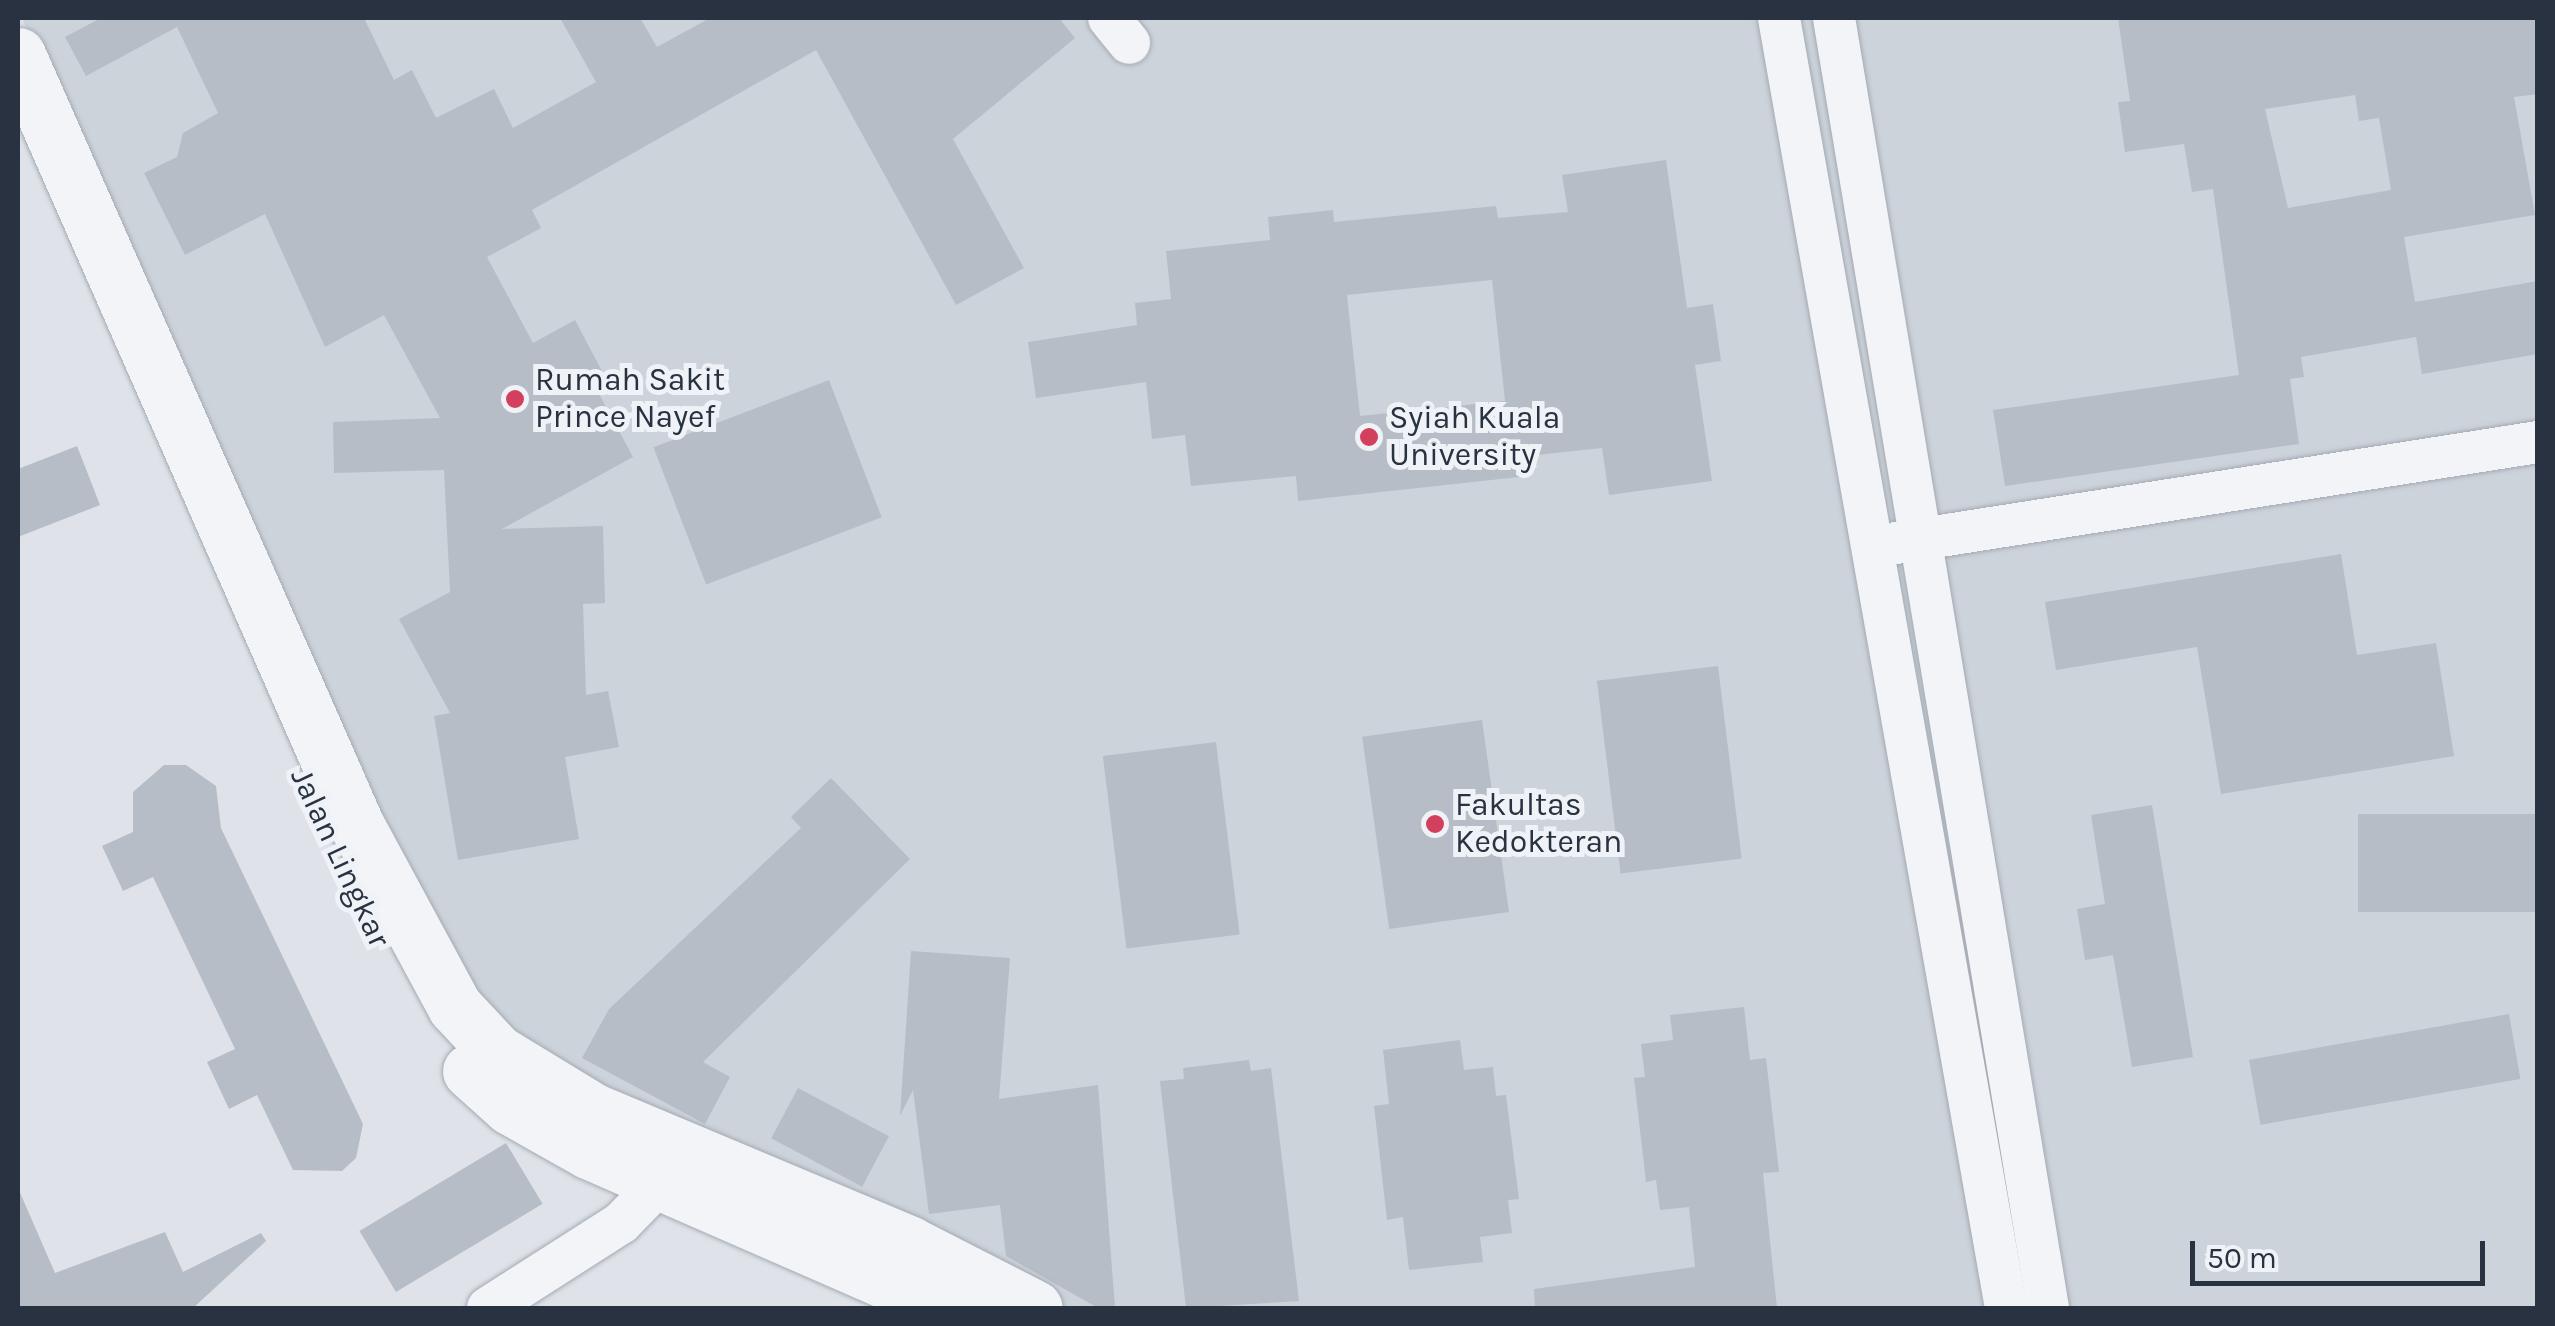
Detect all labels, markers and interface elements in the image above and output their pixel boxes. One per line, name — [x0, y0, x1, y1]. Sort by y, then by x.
place label: Rumah Sakit Prince Nayef — [535, 362, 725, 437]
marker: Rumah Sakit Prince Nayef — [504, 388, 526, 410]
place label: Syiah Kuala University — [1389, 400, 1560, 475]
marker: Syiah Kuala University — [1358, 426, 1380, 448]
street label: Jalan Lingkar — [282, 762, 398, 954]
place label: Fakultas Kedokteran — [1455, 787, 1622, 862]
marker: Fakultas Kedokteran — [1424, 813, 1446, 835]
scale bar — [2195, 1221, 2490, 1283]
text: 50 m — [2207, 1240, 2277, 1276]

